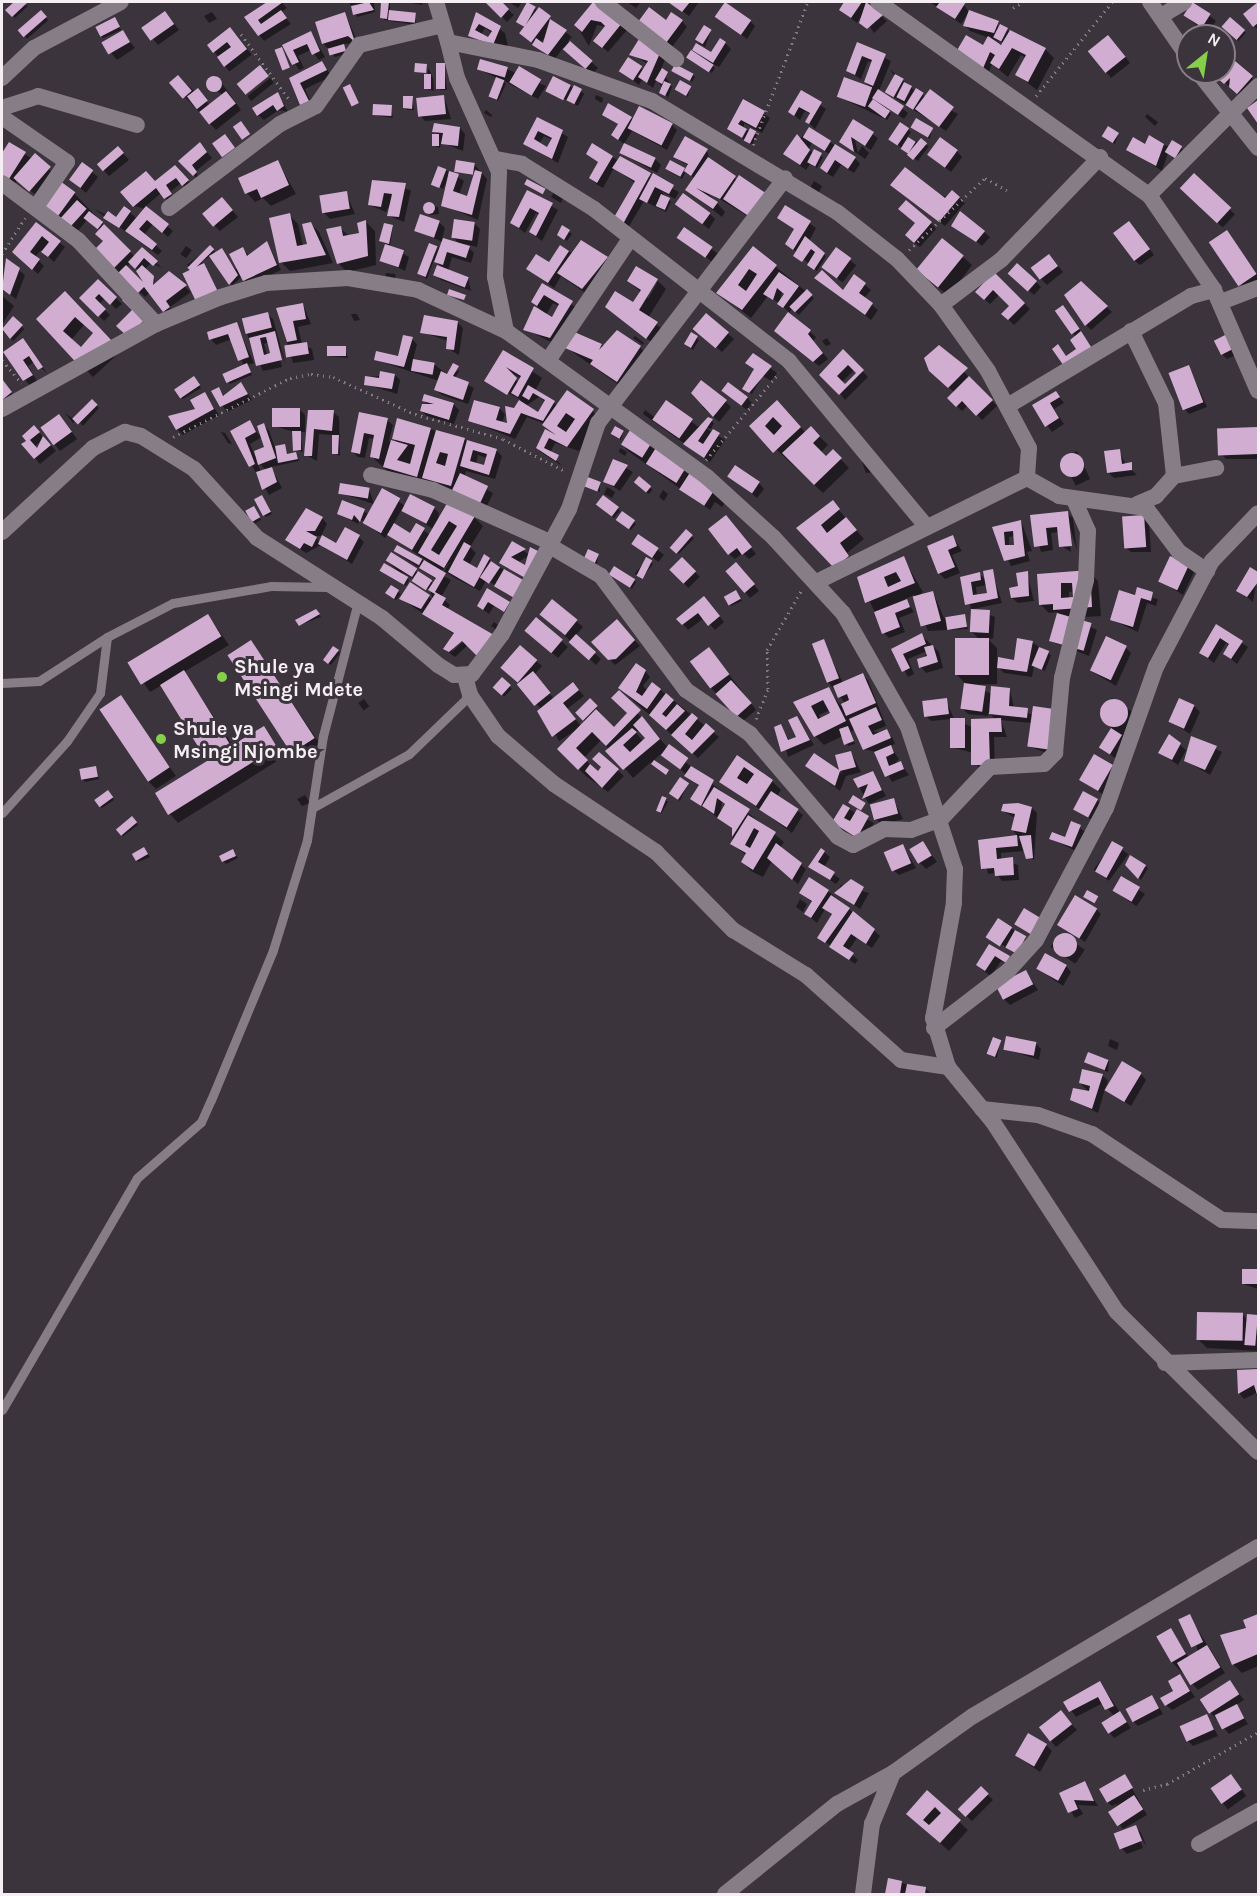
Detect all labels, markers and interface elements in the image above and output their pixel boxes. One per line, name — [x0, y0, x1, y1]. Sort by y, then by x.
north arrow — [1176, 24, 1236, 84]
text: N — [1205, 29, 1224, 51]
place label: Shule ya Msingi Mdete — [234, 654, 363, 701]
marker: Shule ya Msingi Mdete — [215, 670, 229, 684]
place label: Shule ya Msingi Njombe — [173, 716, 318, 763]
marker: Shule ya Msingi Njombe — [154, 732, 168, 746]

